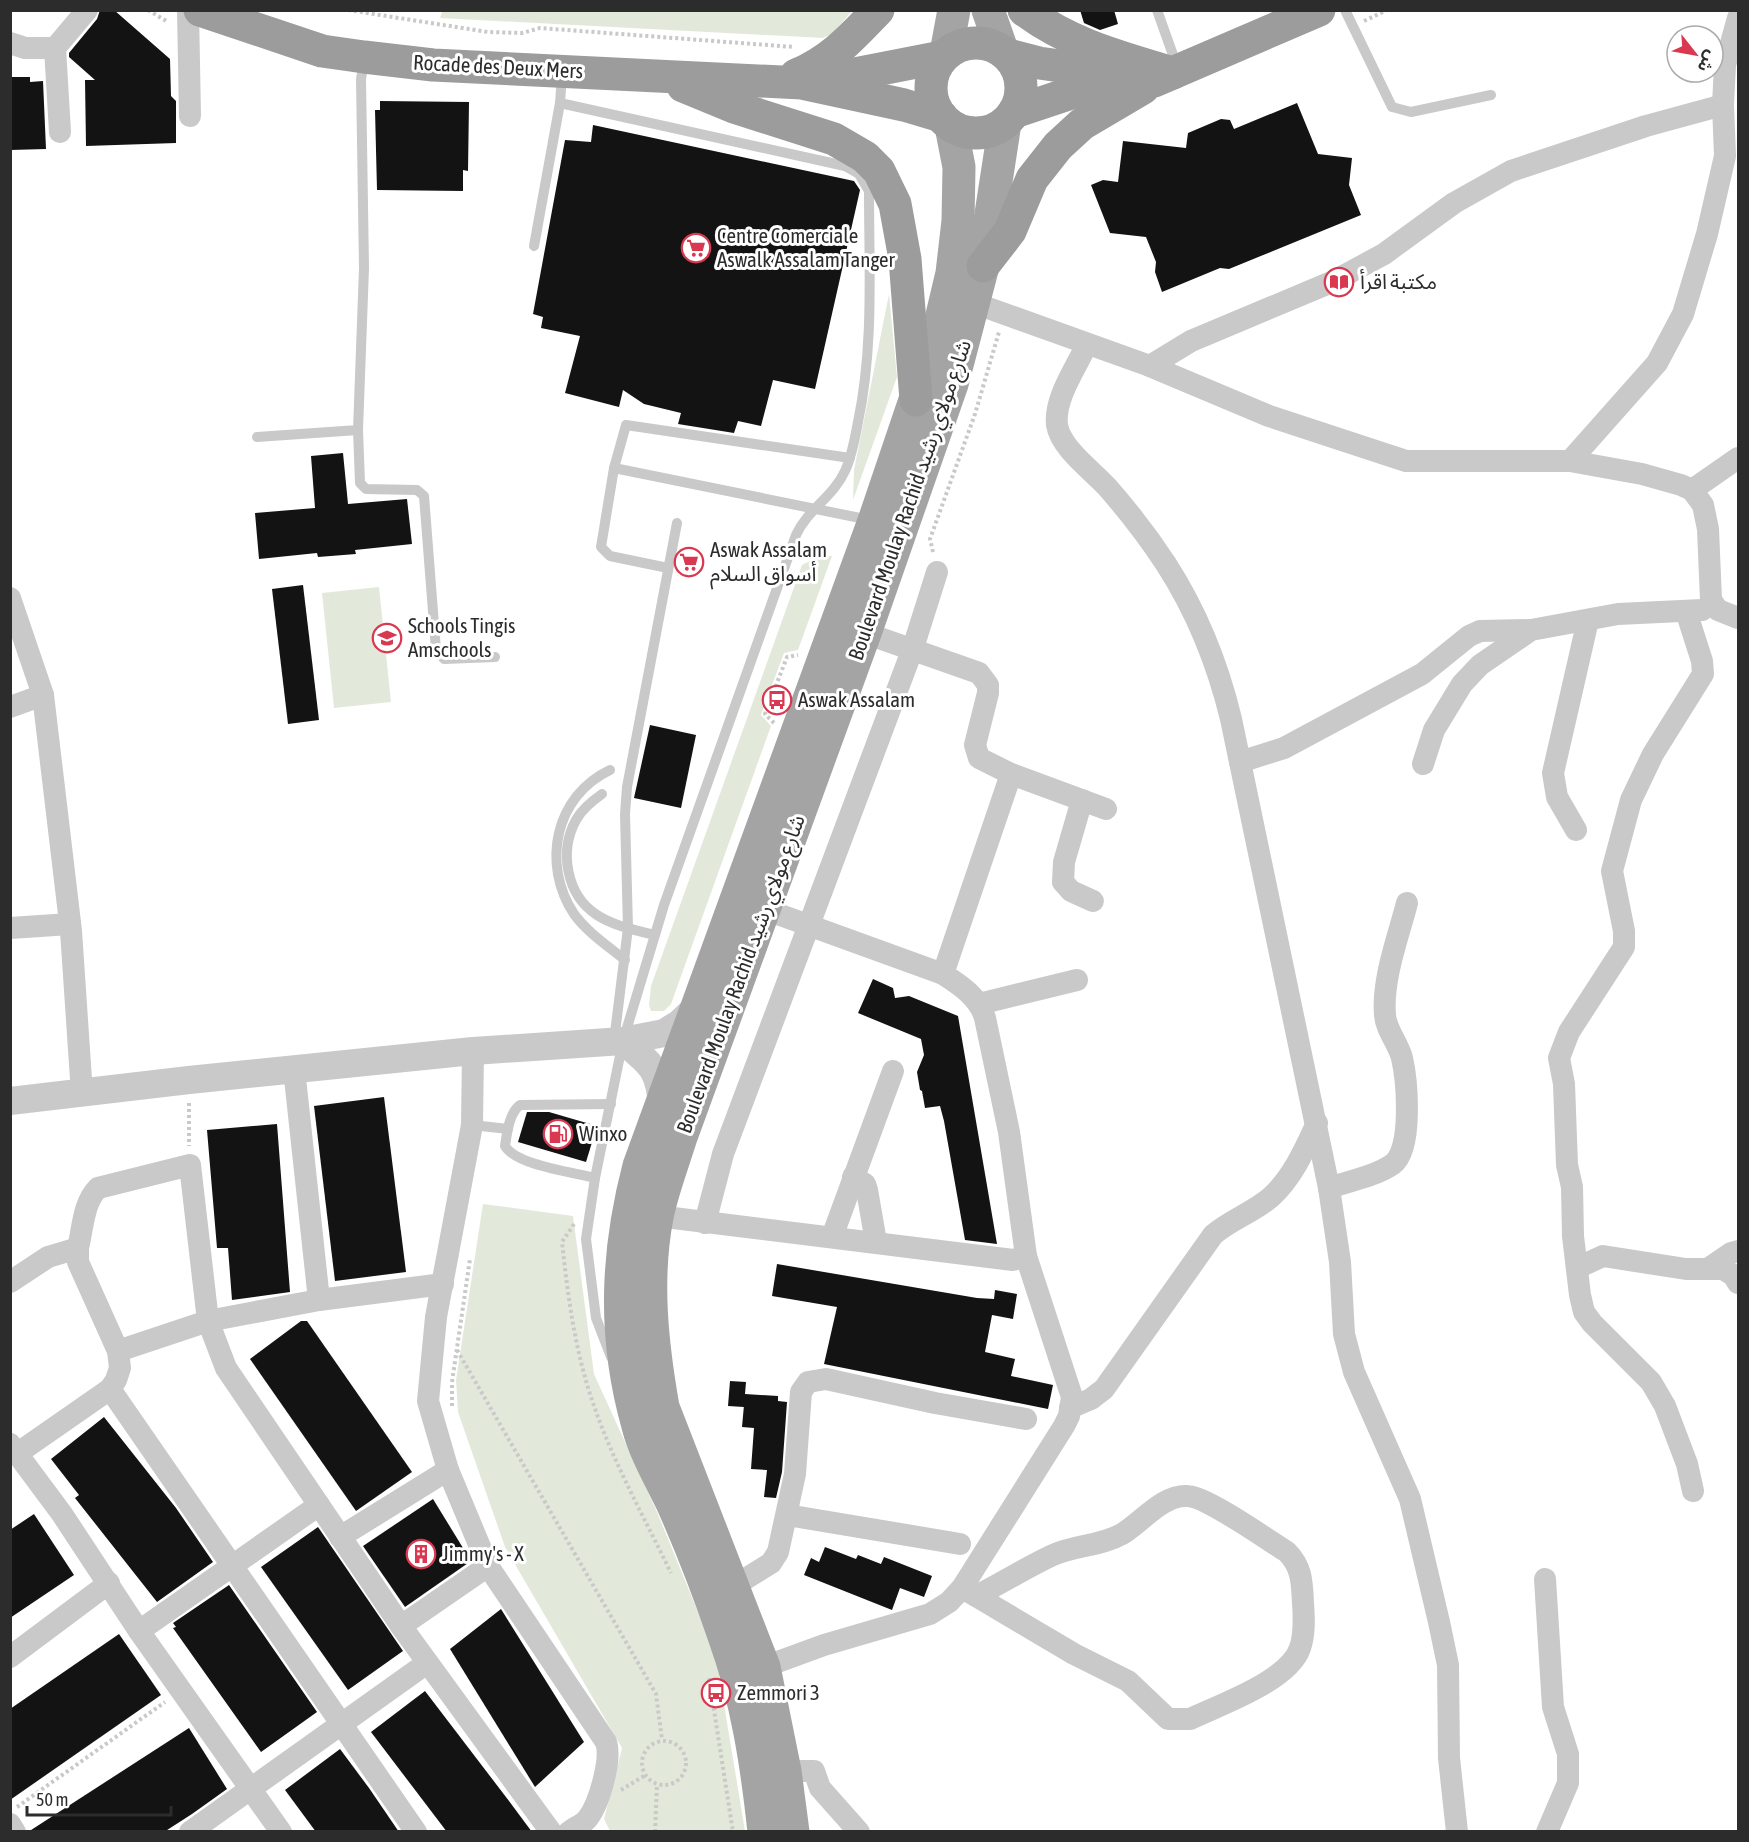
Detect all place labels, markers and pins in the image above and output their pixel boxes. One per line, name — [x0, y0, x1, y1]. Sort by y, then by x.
place label: Centre Comerciale Aswalk Assalam Tanger — [717, 223, 896, 271]
supermarket icon: Centre Comerciale Aswalk Assalam Tanger — [680, 232, 712, 264]
library icon: مكتبة اقرأ — [1323, 266, 1355, 298]
place label: مكتبة اقرأ — [1360, 269, 1437, 294]
place label: Aswak Assalam أسواق السلام — [710, 537, 827, 590]
supermarket icon: Aswak Assalam أسواق السلام — [673, 546, 705, 578]
place label: Schools Tingis Amschools — [408, 613, 515, 661]
school or university icon: Schools Tingis Amschools — [371, 622, 403, 654]
bus stop icon: Aswak Assalam — [761, 684, 793, 716]
place label: Aswak Assalam — [798, 687, 915, 711]
fuel station icon: Winxo — [542, 1118, 574, 1150]
place label: Winxo — [579, 1121, 627, 1145]
building icon: Jimmy's - X — [405, 1538, 437, 1570]
place label: Jimmy's - X — [442, 1541, 524, 1565]
bus stop icon: Zemmori 3 — [700, 1677, 732, 1709]
place label: Zemmori 3 — [737, 1680, 820, 1704]

